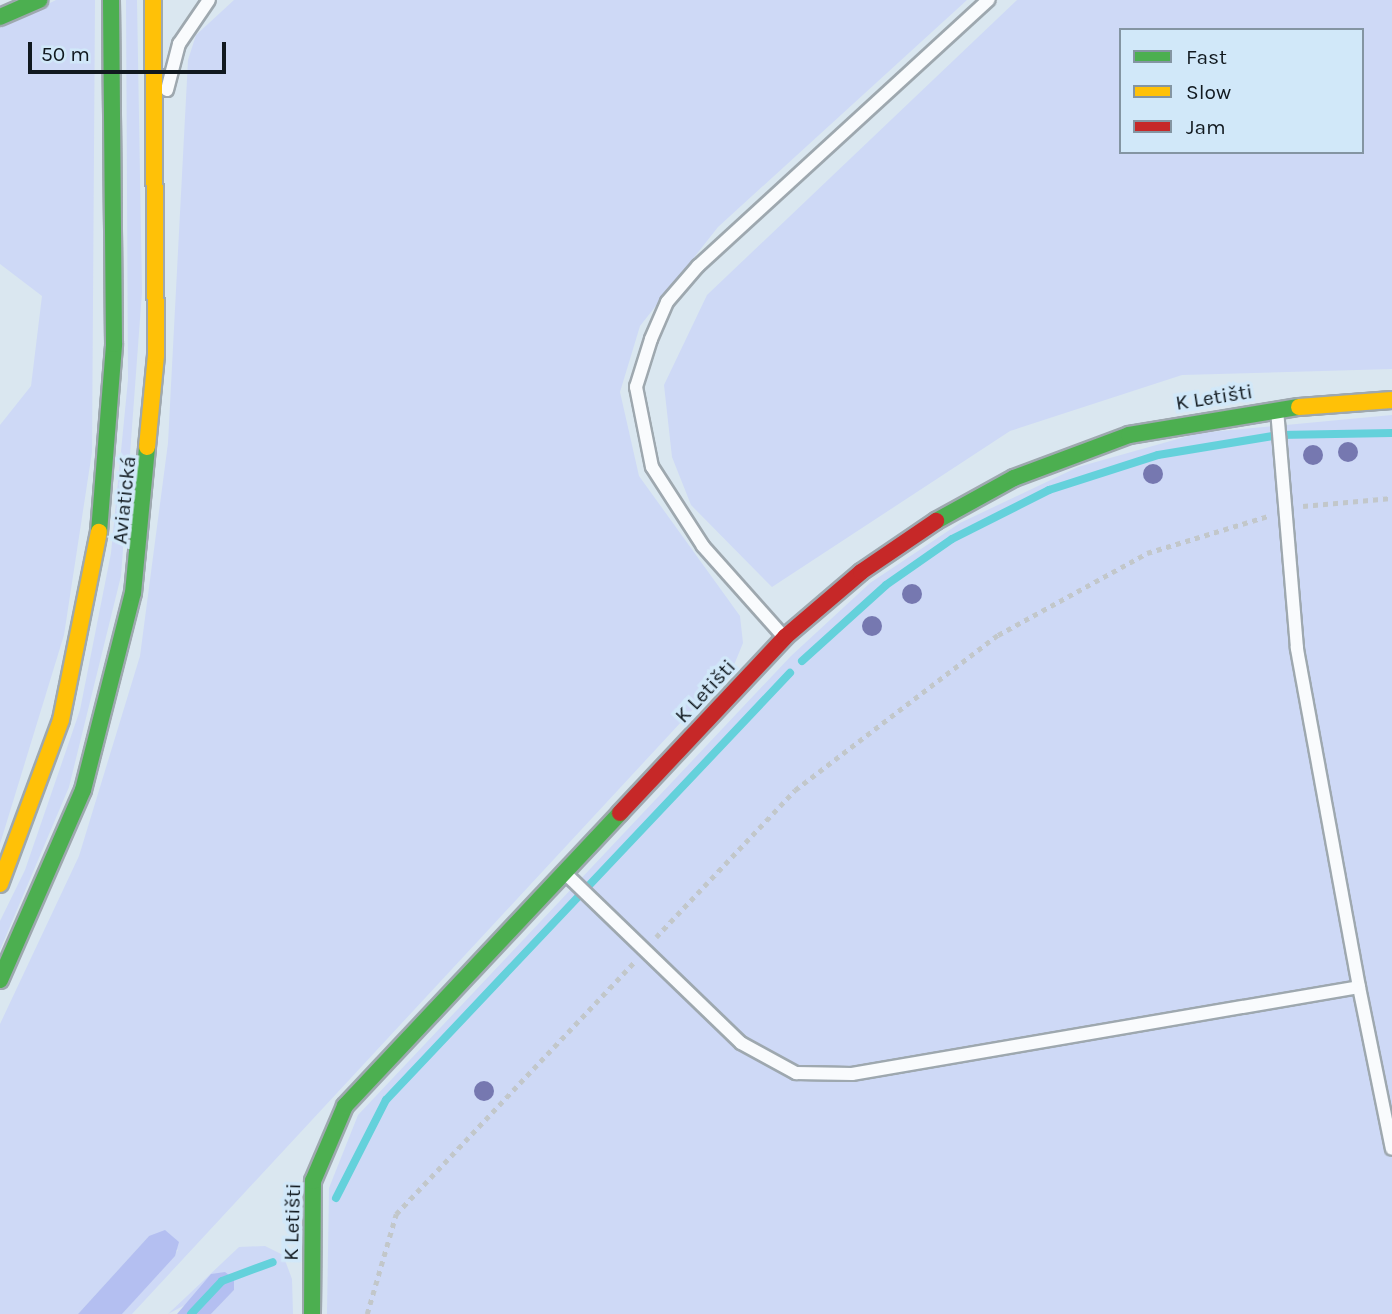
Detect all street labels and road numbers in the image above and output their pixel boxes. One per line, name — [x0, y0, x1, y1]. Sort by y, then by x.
street label: K Letišti — [1174, 378, 1254, 416]
street label: Aviatická — [107, 455, 141, 545]
street label: K Letišti — [669, 654, 741, 728]
street label: K Letišti — [278, 1183, 306, 1261]

